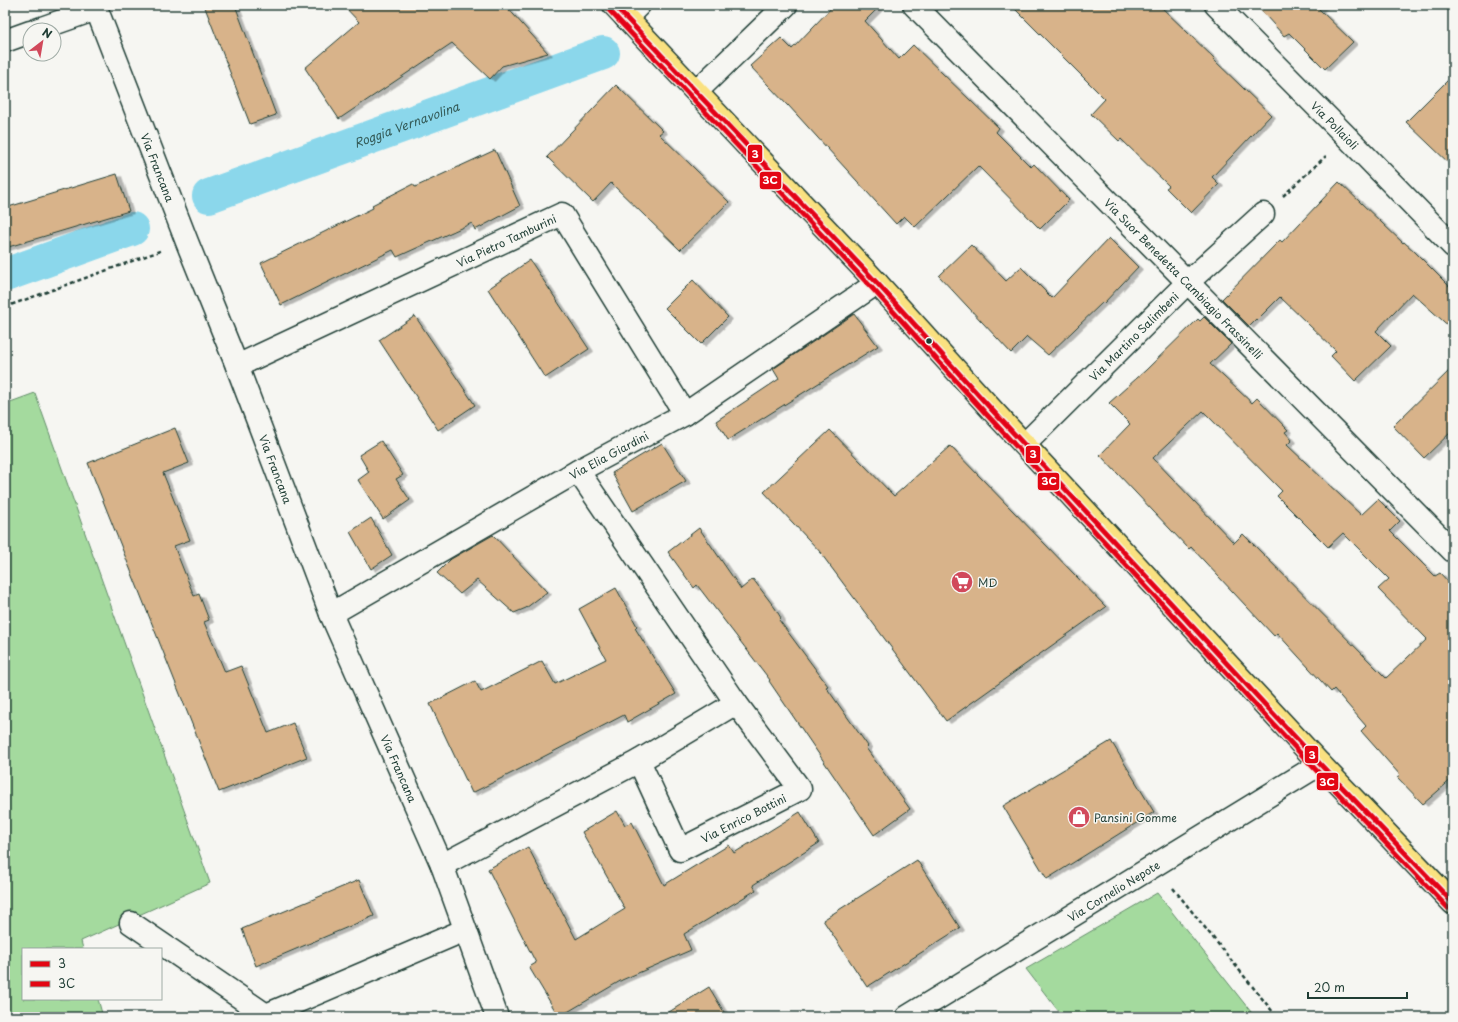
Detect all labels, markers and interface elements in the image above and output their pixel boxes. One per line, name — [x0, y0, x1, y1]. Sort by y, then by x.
north arrow — [22, 22, 62, 62]
text: N — [39, 23, 56, 43]
water label: Roggia Vernavolina — [351, 97, 462, 152]
street label: Via Pollaioli — [1307, 97, 1363, 153]
street label: Via Francana — [137, 130, 179, 204]
line badge: 3 — [747, 144, 763, 163]
text: 3 — [751, 145, 759, 162]
line badge: 3C — [759, 171, 782, 190]
text: 3C — [762, 171, 778, 188]
street label: Via Suor Benedetta Cambiagio Frassinelli — [1101, 194, 1267, 362]
street label: Via Pietro Tamburini — [453, 209, 559, 271]
street label: Via Martino Salimbeni — [1085, 288, 1182, 385]
unlabelled marker — [924, 336, 934, 346]
street label: Via Elia Giardini — [566, 427, 651, 483]
street label: Via Francana — [255, 432, 297, 506]
line badge: 3 — [1025, 445, 1041, 464]
text: 3 — [1029, 445, 1037, 462]
line badge: 3C — [1037, 472, 1060, 491]
text: 3C — [1041, 472, 1057, 489]
supermarket icon: MD — [949, 569, 975, 595]
place label: MD — [978, 574, 998, 591]
street label: Via Francana — [377, 732, 422, 805]
line badge: 3 — [1304, 745, 1319, 764]
text: 3 — [1308, 746, 1316, 763]
line badge: 3C — [1316, 772, 1339, 791]
text: 3C — [1319, 773, 1335, 790]
street label: Via Enrico Bottini — [698, 789, 789, 847]
shop icon: Pansini Gomme — [1066, 804, 1092, 830]
place label: Pansini Gomme — [1094, 809, 1177, 826]
street label: Via Cornelio Nepote — [1064, 856, 1163, 925]
legend — [22, 948, 162, 1000]
text: 3 — [58, 954, 66, 972]
text: 3C — [58, 974, 75, 992]
scale bar — [1308, 974, 1407, 1000]
text: 20 m — [1314, 978, 1345, 996]

